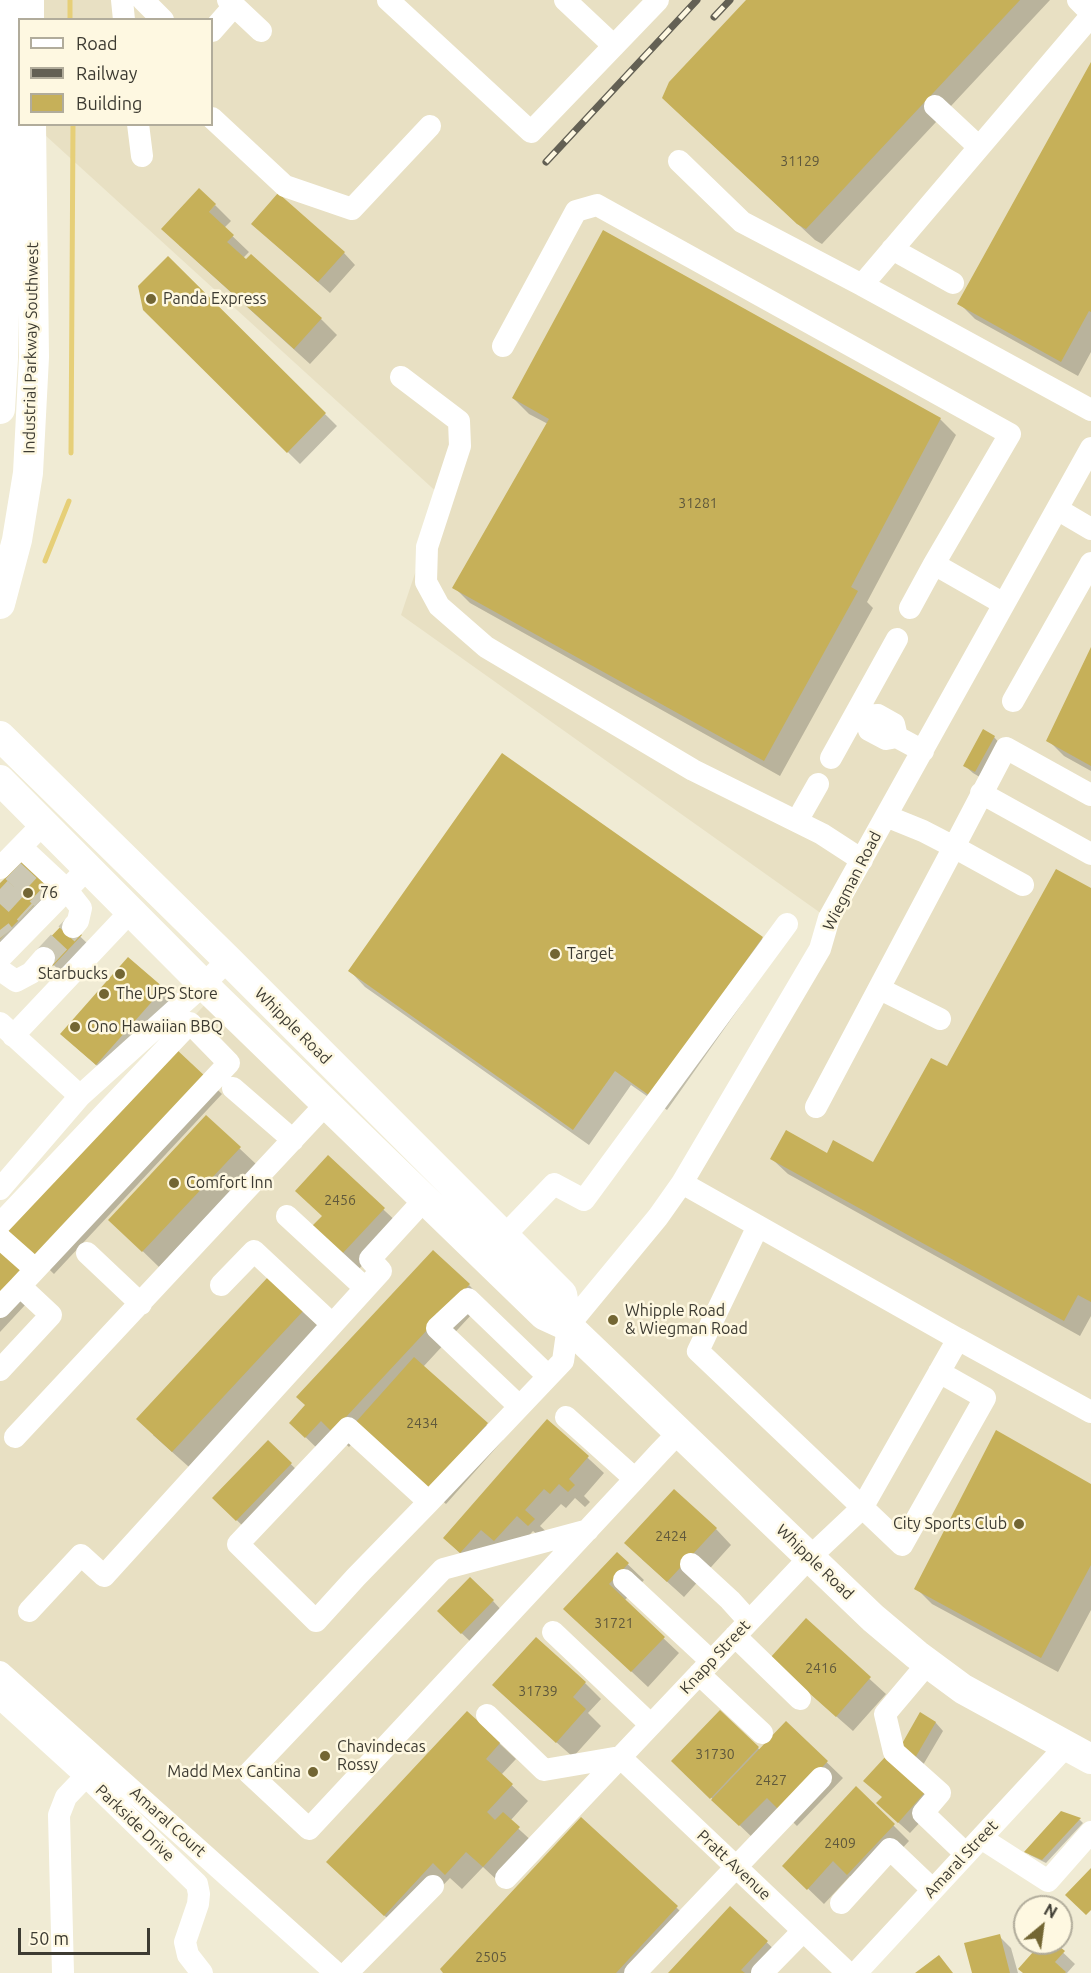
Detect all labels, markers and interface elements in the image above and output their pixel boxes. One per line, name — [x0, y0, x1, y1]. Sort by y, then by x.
legend — [18, 18, 213, 126]
text: Road — [76, 33, 118, 53]
text: Railway — [76, 63, 137, 83]
text: Building — [76, 93, 142, 113]
house number: 31129 — [780, 153, 820, 169]
street label: Industrial Parkway Southwest — [20, 242, 42, 454]
place label: Panda Express — [163, 289, 266, 309]
marker: Panda Express — [144, 292, 158, 306]
house number: 31281 — [678, 495, 718, 511]
street label: Wiegman Road — [819, 828, 885, 934]
place label: 76 — [40, 883, 58, 903]
marker: 76 — [21, 886, 35, 900]
place label: Target — [567, 944, 614, 964]
marker: Target — [548, 947, 562, 961]
place label: Starbucks — [38, 964, 108, 984]
marker: Starbucks — [113, 967, 127, 981]
place label: The UPS Store — [116, 984, 218, 1004]
street label: Whipple Road — [251, 984, 335, 1068]
marker: The UPS Store — [97, 987, 111, 1001]
place label: Ono Hawaiian BBQ — [87, 1017, 223, 1037]
marker: Ono Hawaiian BBQ — [68, 1020, 82, 1034]
place label: Comfort Inn — [186, 1173, 273, 1193]
marker: Comfort Inn — [167, 1176, 181, 1190]
house number: 2456 — [324, 1192, 356, 1208]
place label: Whipple Road & Wiegman Road — [625, 1301, 748, 1339]
marker: Whipple Road & Wiegman Road — [606, 1313, 620, 1327]
house number: 2434 — [406, 1415, 438, 1431]
place label: City Sports Club — [893, 1514, 1007, 1534]
marker: City Sports Club — [1012, 1517, 1026, 1531]
street label: Whipple Road — [772, 1520, 858, 1604]
house number: 2424 — [655, 1528, 687, 1544]
house number: 31721 — [594, 1615, 634, 1631]
street label: Knapp Street — [676, 1616, 754, 1698]
house number: 2416 — [805, 1660, 837, 1676]
house number: 31739 — [518, 1683, 558, 1699]
place label: Chavindecas Rossy — [337, 1737, 426, 1775]
house number: 31730 — [695, 1746, 735, 1762]
marker: Chavindecas Rossy — [318, 1749, 332, 1763]
place label: Madd Mex Cantina — [167, 1762, 301, 1782]
marker: Madd Mex Cantina — [306, 1765, 320, 1779]
house number: 2427 — [755, 1772, 787, 1788]
street label: Parkside Drive — [92, 1781, 178, 1865]
street label: Amaral Court — [126, 1783, 210, 1861]
street label: Amaral Street — [920, 1816, 1002, 1902]
street label: Pratt Avenue — [693, 1826, 775, 1904]
house number: 2409 — [824, 1835, 856, 1851]
north arrow — [1013, 1895, 1073, 1955]
text: N — [1041, 1900, 1060, 1922]
scale bar — [21, 1916, 153, 1954]
text: 50 m — [29, 1928, 69, 1948]
house number: 2505 — [475, 1949, 507, 1965]

